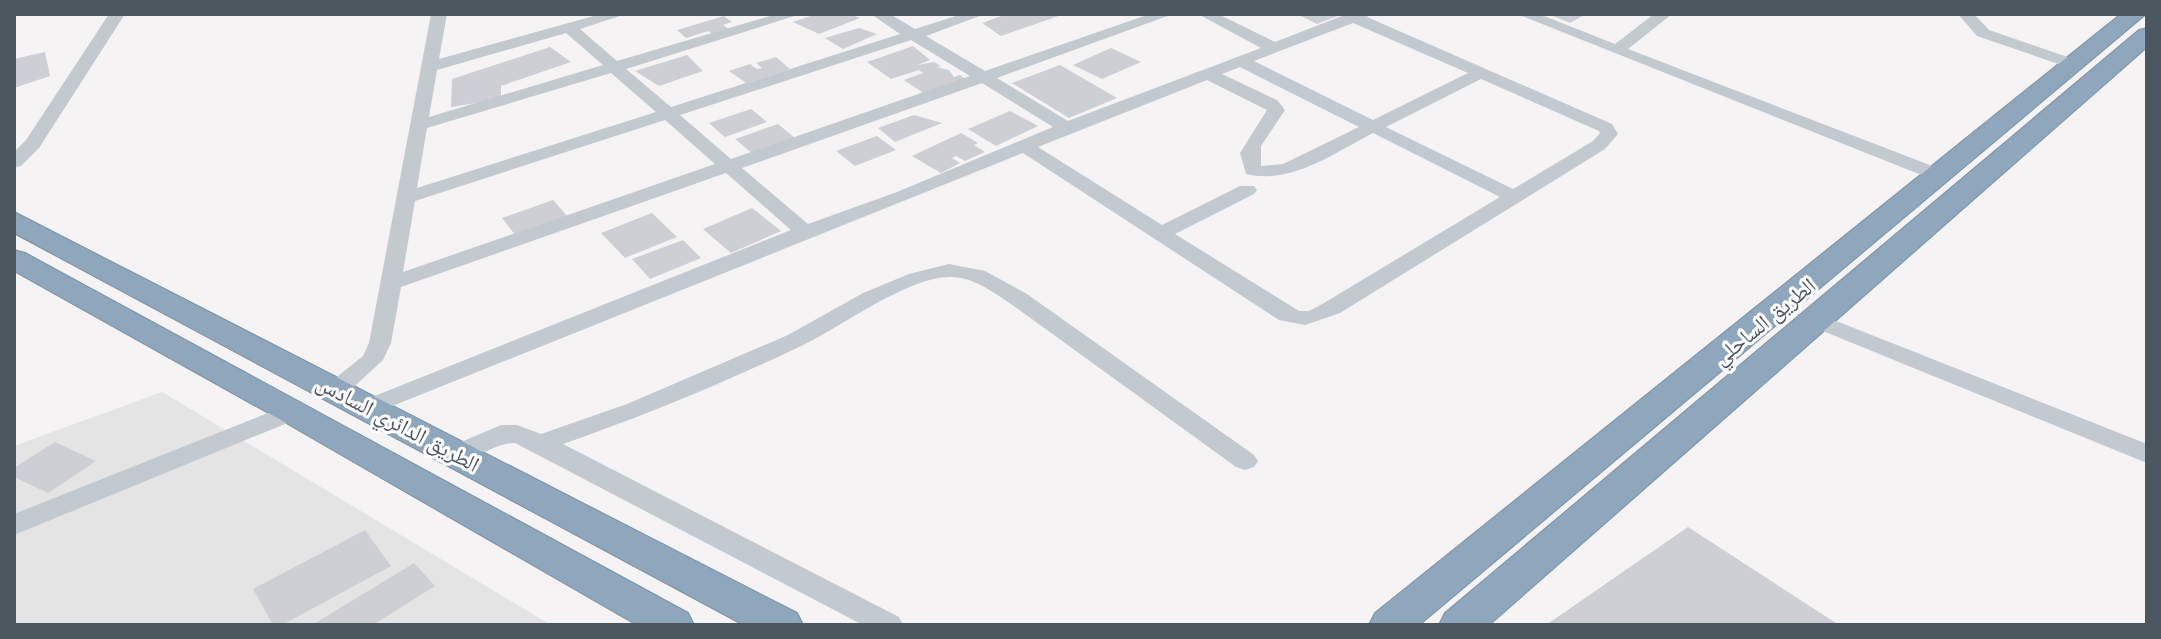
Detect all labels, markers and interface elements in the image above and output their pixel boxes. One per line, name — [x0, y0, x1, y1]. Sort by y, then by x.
street label: الطريق الساحلي — [1707, 271, 1823, 374]
street label: الطريق الدائري السادس — [310, 368, 484, 481]

